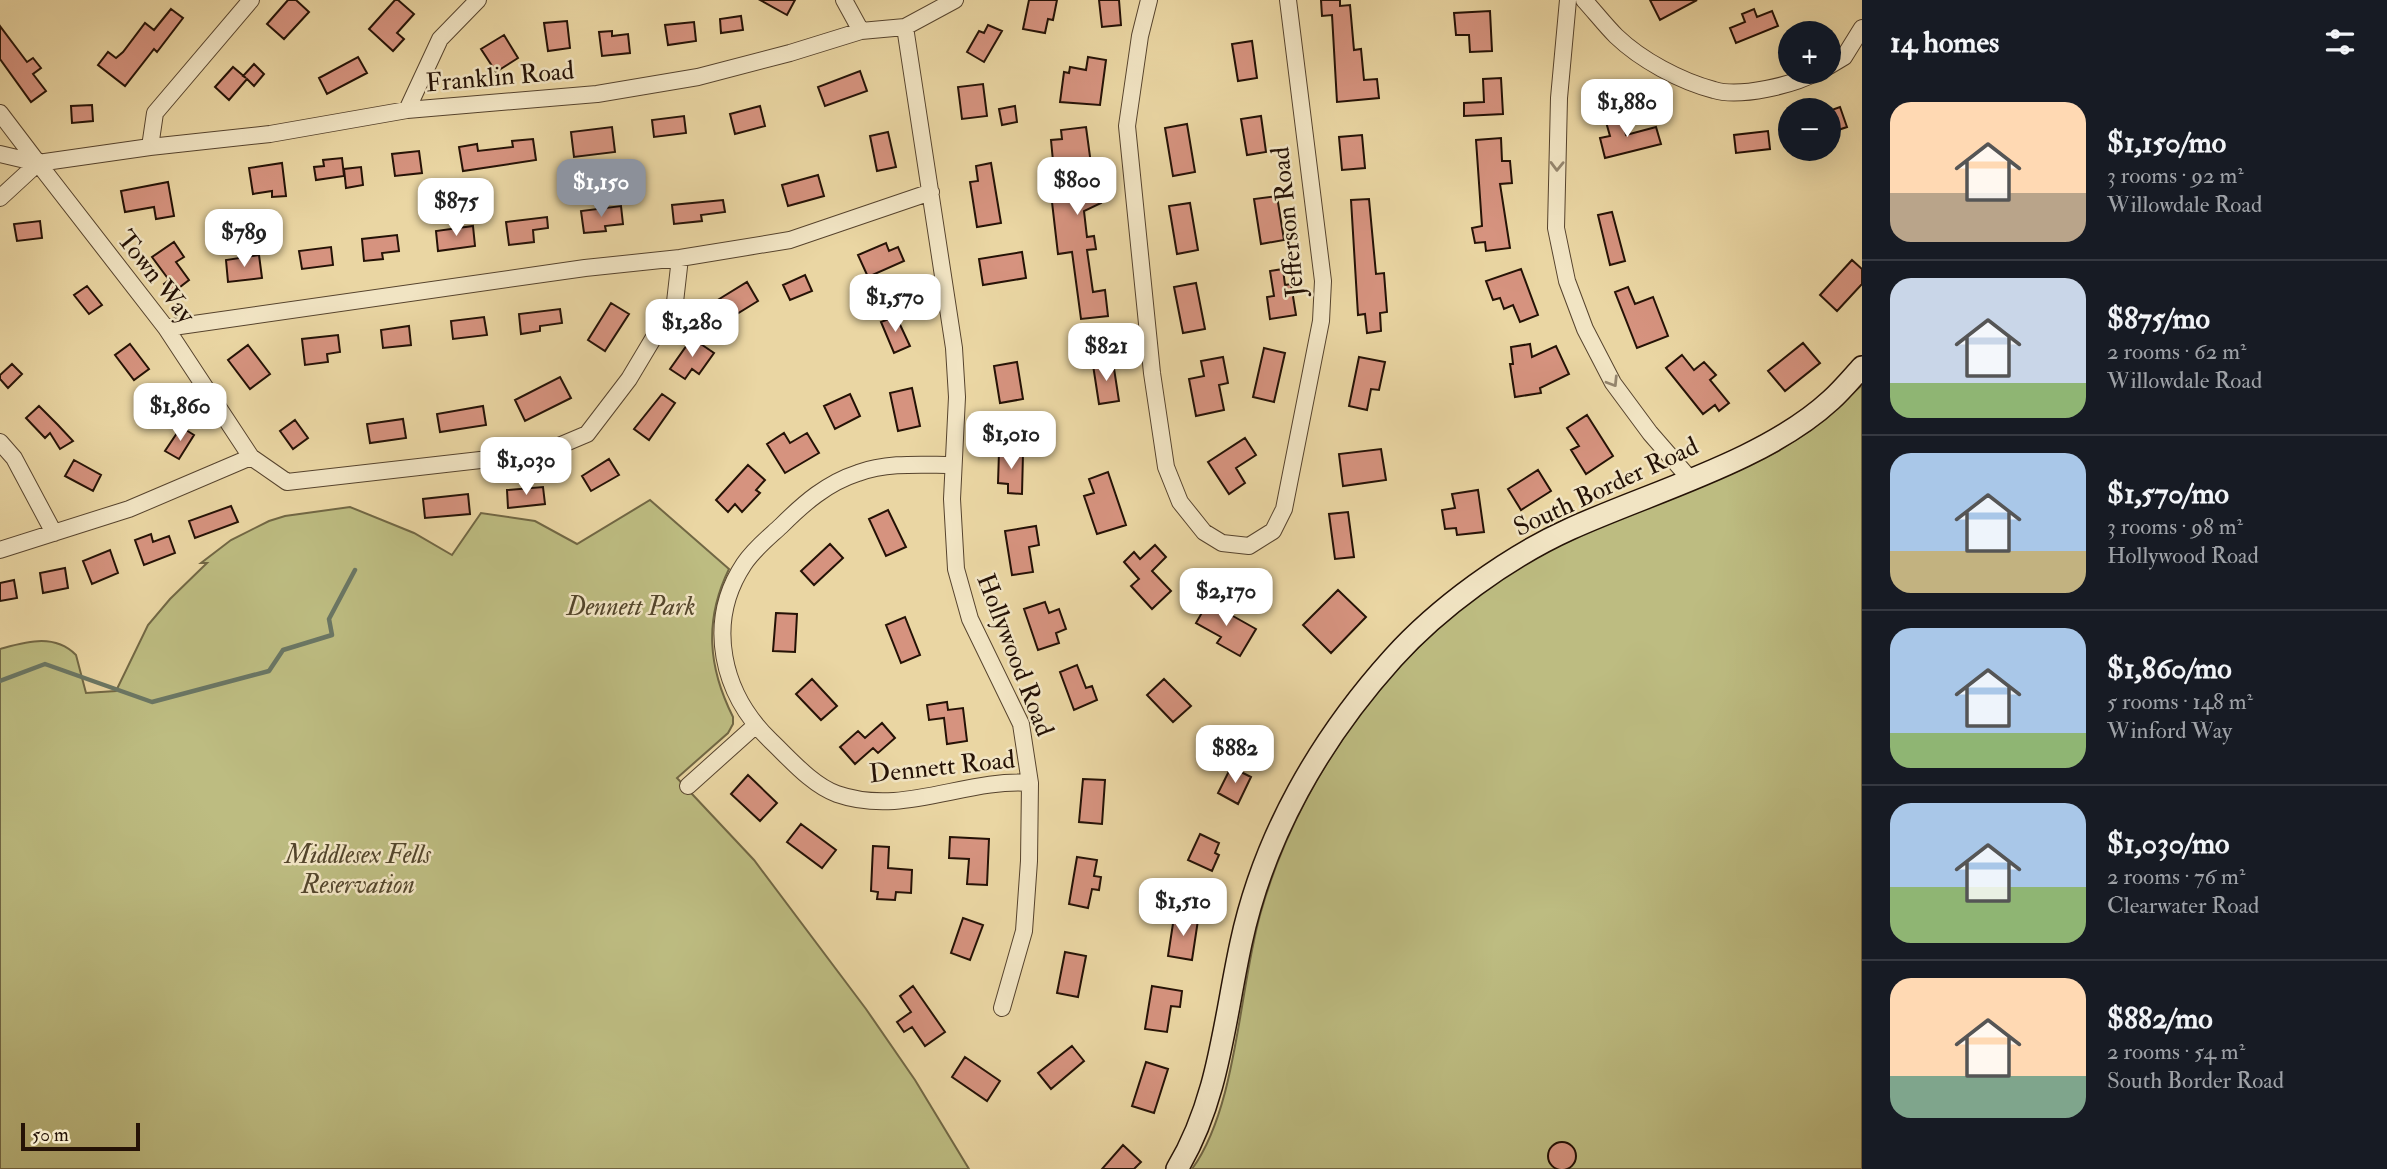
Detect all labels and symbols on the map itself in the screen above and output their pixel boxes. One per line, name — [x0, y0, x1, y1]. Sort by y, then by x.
street label: Franklin Road — [425, 55, 576, 99]
pin: $1,880 — [1570, 80, 1684, 139]
street label: Jefferson Road — [1264, 145, 1312, 300]
pin: $800 — [1036, 158, 1118, 217]
pin: $1,150 — [544, 160, 658, 219]
one-way arrow — [1549, 161, 1565, 172]
pin: $875 — [415, 178, 497, 238]
pin: $789 — [203, 210, 285, 269]
street label: Town Way — [110, 224, 203, 330]
pin: $1,570 — [838, 274, 952, 334]
pin: $1,280 — [635, 300, 749, 359]
pin: $821 — [1065, 324, 1147, 383]
one-way arrow — [1605, 374, 1618, 387]
pin: $1,860 — [123, 384, 237, 443]
pin: $1,010 — [954, 412, 1068, 471]
street label: South Border Road — [1509, 430, 1704, 544]
pin: $1,030 — [469, 438, 583, 497]
pin: $2,170 — [1169, 568, 1283, 628]
street label: Hollywood Road — [969, 569, 1061, 741]
park label: Dennett Park — [565, 591, 696, 623]
pin: $882 — [1194, 726, 1276, 785]
street label: Dennett Road — [868, 743, 1017, 791]
park label: Middlesex Fells Reservation — [283, 839, 432, 901]
pin: $1,510 — [1126, 878, 1240, 938]
scale bar — [21, 1120, 140, 1152]

